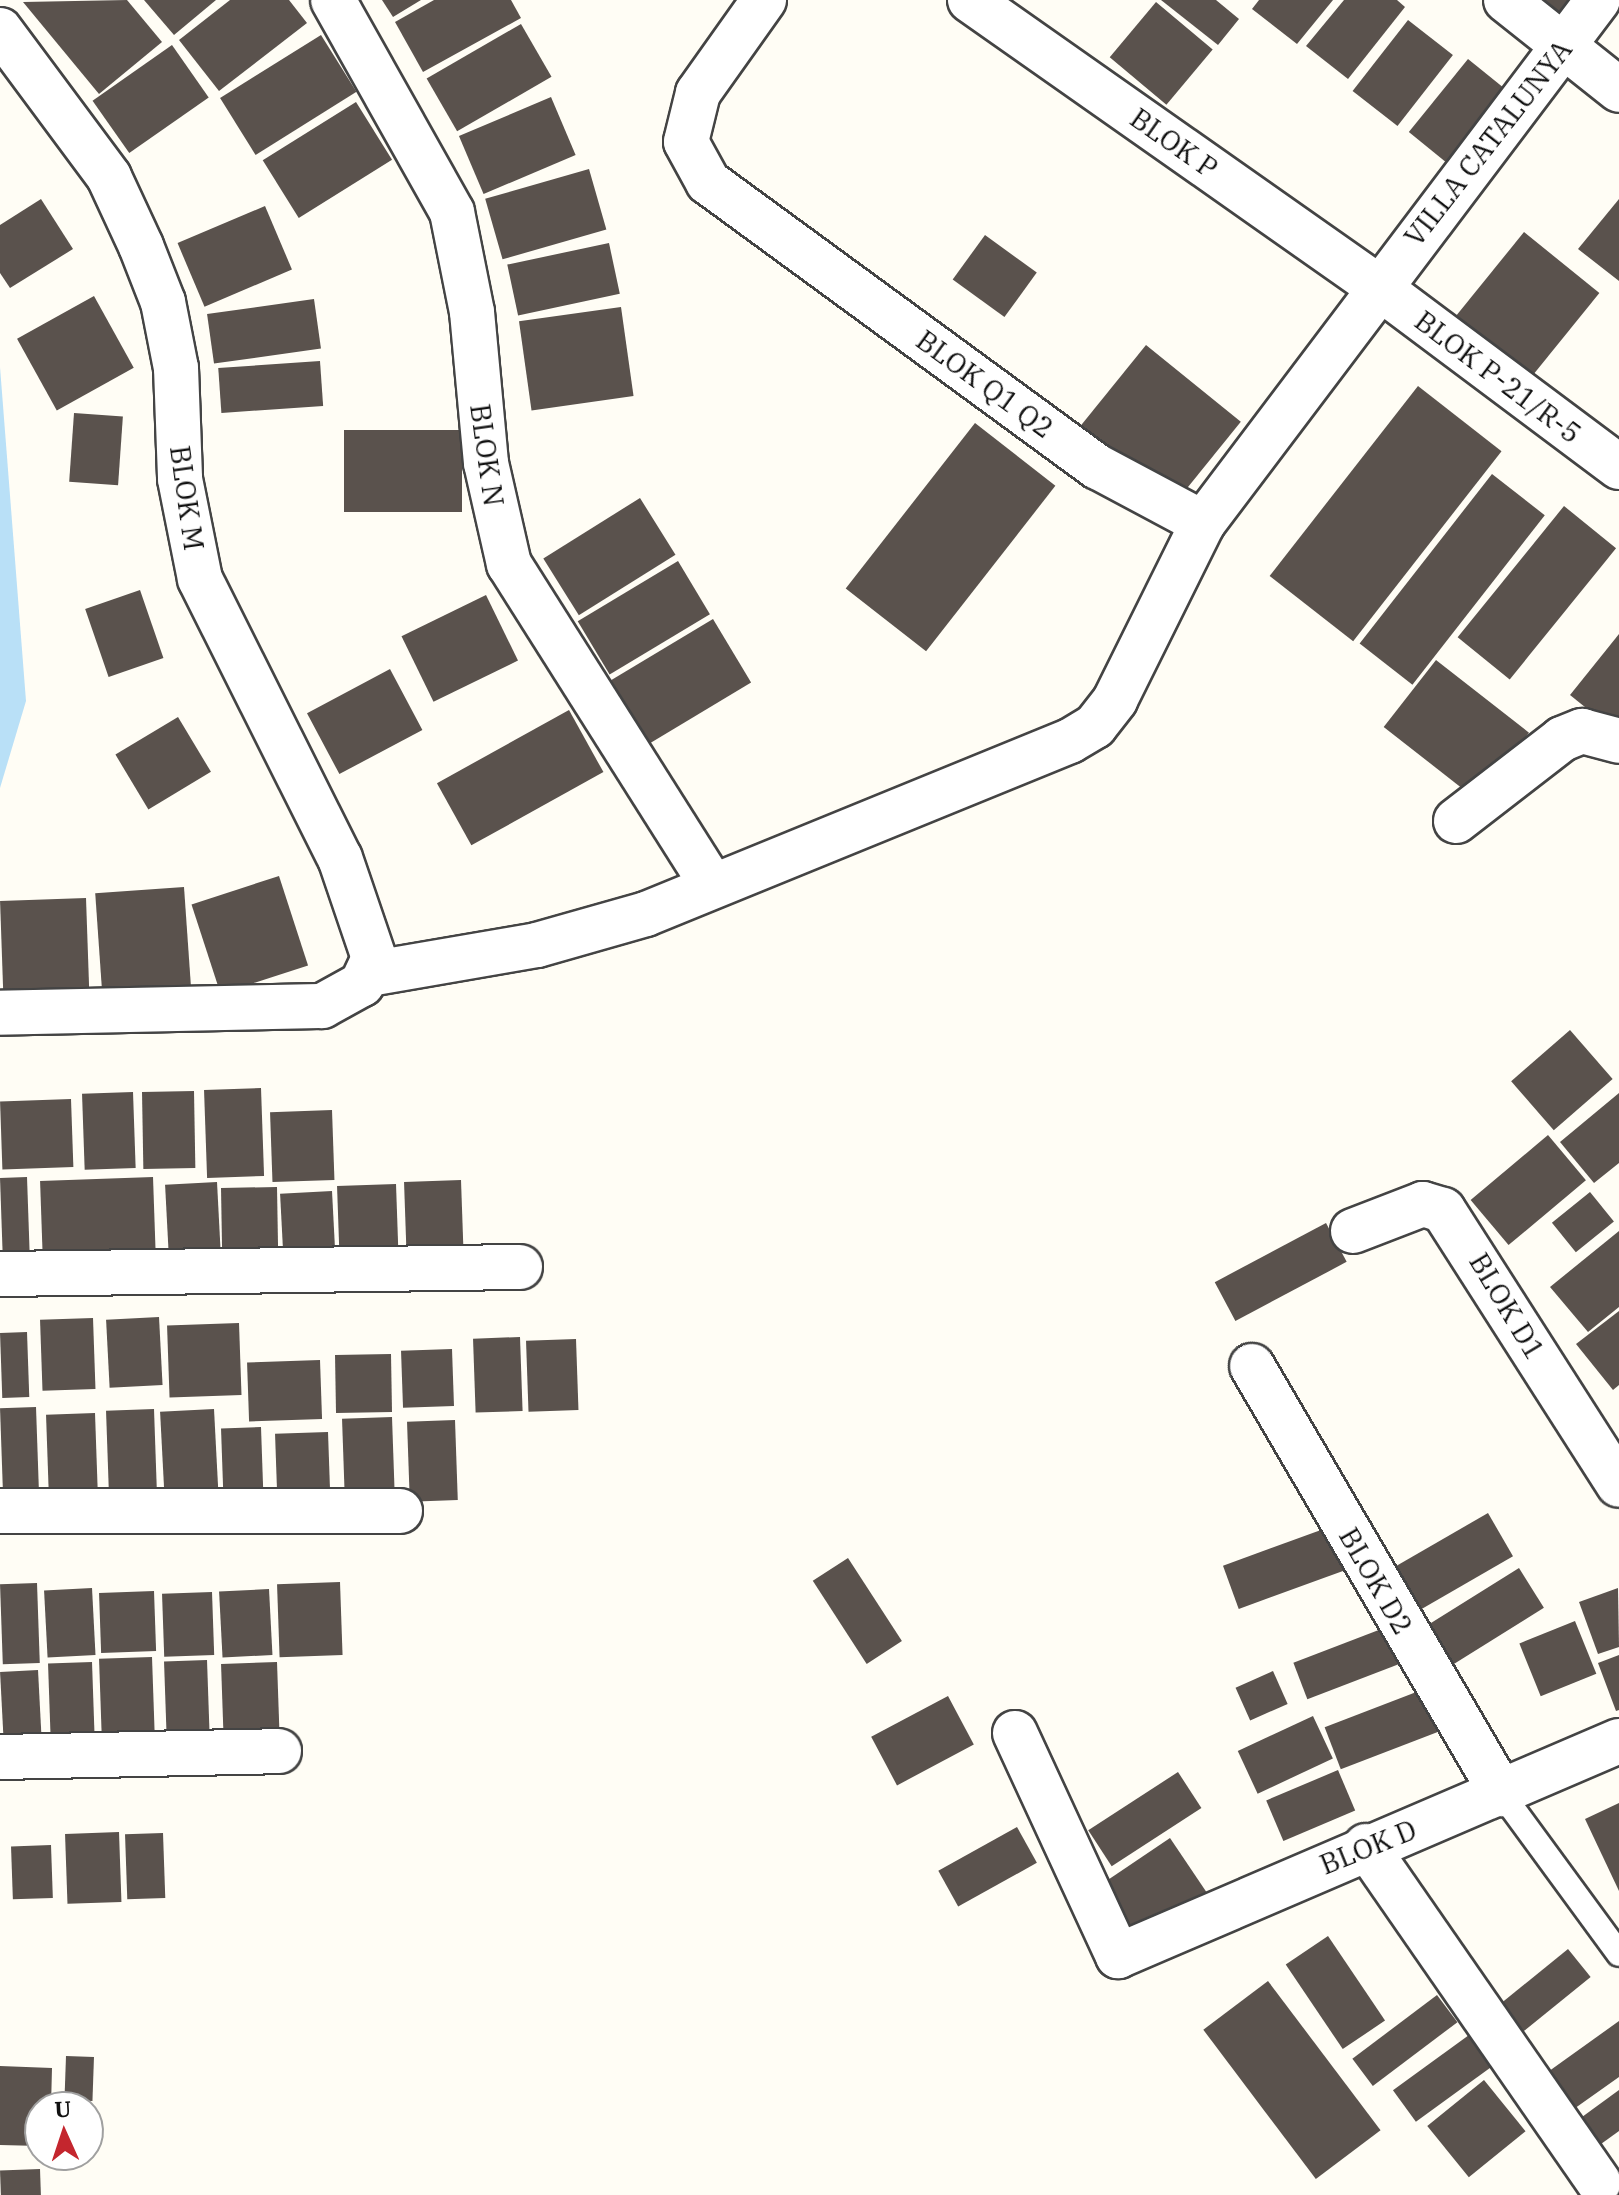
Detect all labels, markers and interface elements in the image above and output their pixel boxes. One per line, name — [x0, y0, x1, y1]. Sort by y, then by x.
street label: VILLA CATALUNYA — [1397, 33, 1579, 253]
street label: BLOK P — [1124, 101, 1224, 185]
street label: BLOK P-21/R-5 — [1408, 304, 1588, 450]
street label: BLOK Q1 Q2 — [910, 323, 1060, 445]
street label: BLOK N — [463, 402, 511, 508]
street label: BLOK M — [163, 443, 211, 553]
street label: BLOK D1 — [1462, 1247, 1552, 1365]
street label: BLOK D2 — [1332, 1522, 1420, 1640]
street label: BLOK D — [1315, 1812, 1421, 1882]
north arrow — [24, 2091, 104, 2171]
text: U — [54, 2094, 72, 2123]

